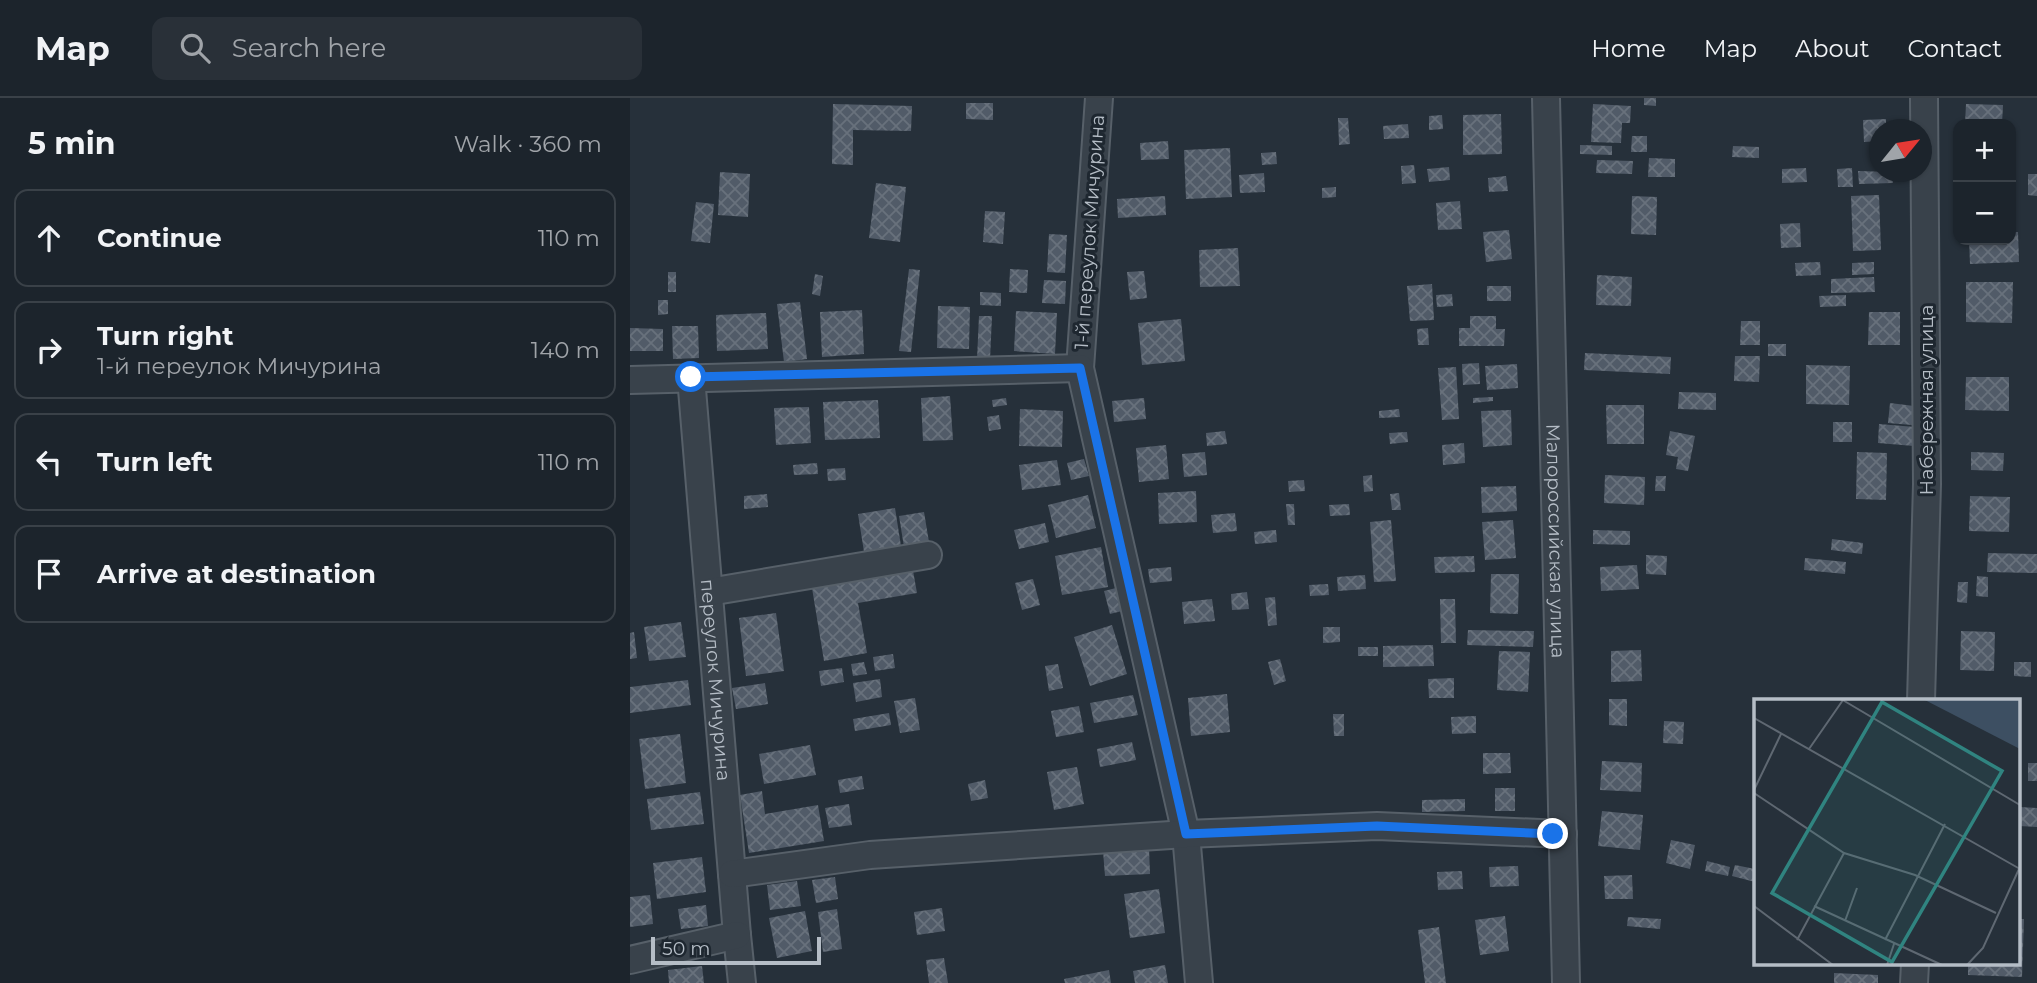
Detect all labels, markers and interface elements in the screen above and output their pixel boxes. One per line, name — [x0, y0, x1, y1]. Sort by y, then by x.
search box — [152, 17, 642, 80]
text: Map — [35, 28, 110, 68]
icon: search — [176, 29, 214, 67]
text: Search here — [232, 32, 386, 64]
text: Home — [1591, 34, 1666, 63]
text: Map — [1704, 34, 1757, 63]
text: About — [1795, 34, 1869, 63]
text: Contact — [1907, 34, 2002, 63]
street label: 1-й переулок Мичурина — [1070, 114, 1109, 350]
north arrow — [1869, 119, 1932, 182]
map controls — [1953, 119, 2016, 245]
button: + — [1953, 119, 2016, 182]
text: 5 min — [28, 125, 116, 162]
text: Walk · 360 m — [454, 130, 602, 158]
button: − — [1953, 182, 2016, 245]
icon: ahead — [30, 219, 68, 257]
text: Continue — [97, 222, 222, 254]
text: 110 m — [538, 224, 600, 252]
street label: Набережная улица — [1915, 305, 1938, 495]
text: Turn right — [97, 320, 233, 352]
icon: right — [30, 331, 68, 369]
text: 140 m — [531, 336, 600, 364]
text: 1-й переулок Мичурина — [97, 352, 381, 380]
route start — [675, 361, 706, 392]
street label: Малороссийская улица — [1541, 423, 1570, 658]
icon: left — [30, 443, 68, 481]
text: Turn left — [97, 446, 213, 478]
text: 110 m — [538, 448, 600, 476]
icon: arrive — [30, 555, 68, 593]
text: Arrive at destination — [97, 558, 376, 590]
street label: переулок Мичурина — [696, 578, 735, 782]
inset map — [1754, 699, 2020, 965]
route end — [1537, 818, 1568, 849]
scale bar — [651, 934, 821, 966]
text: 50 m — [662, 937, 710, 960]

